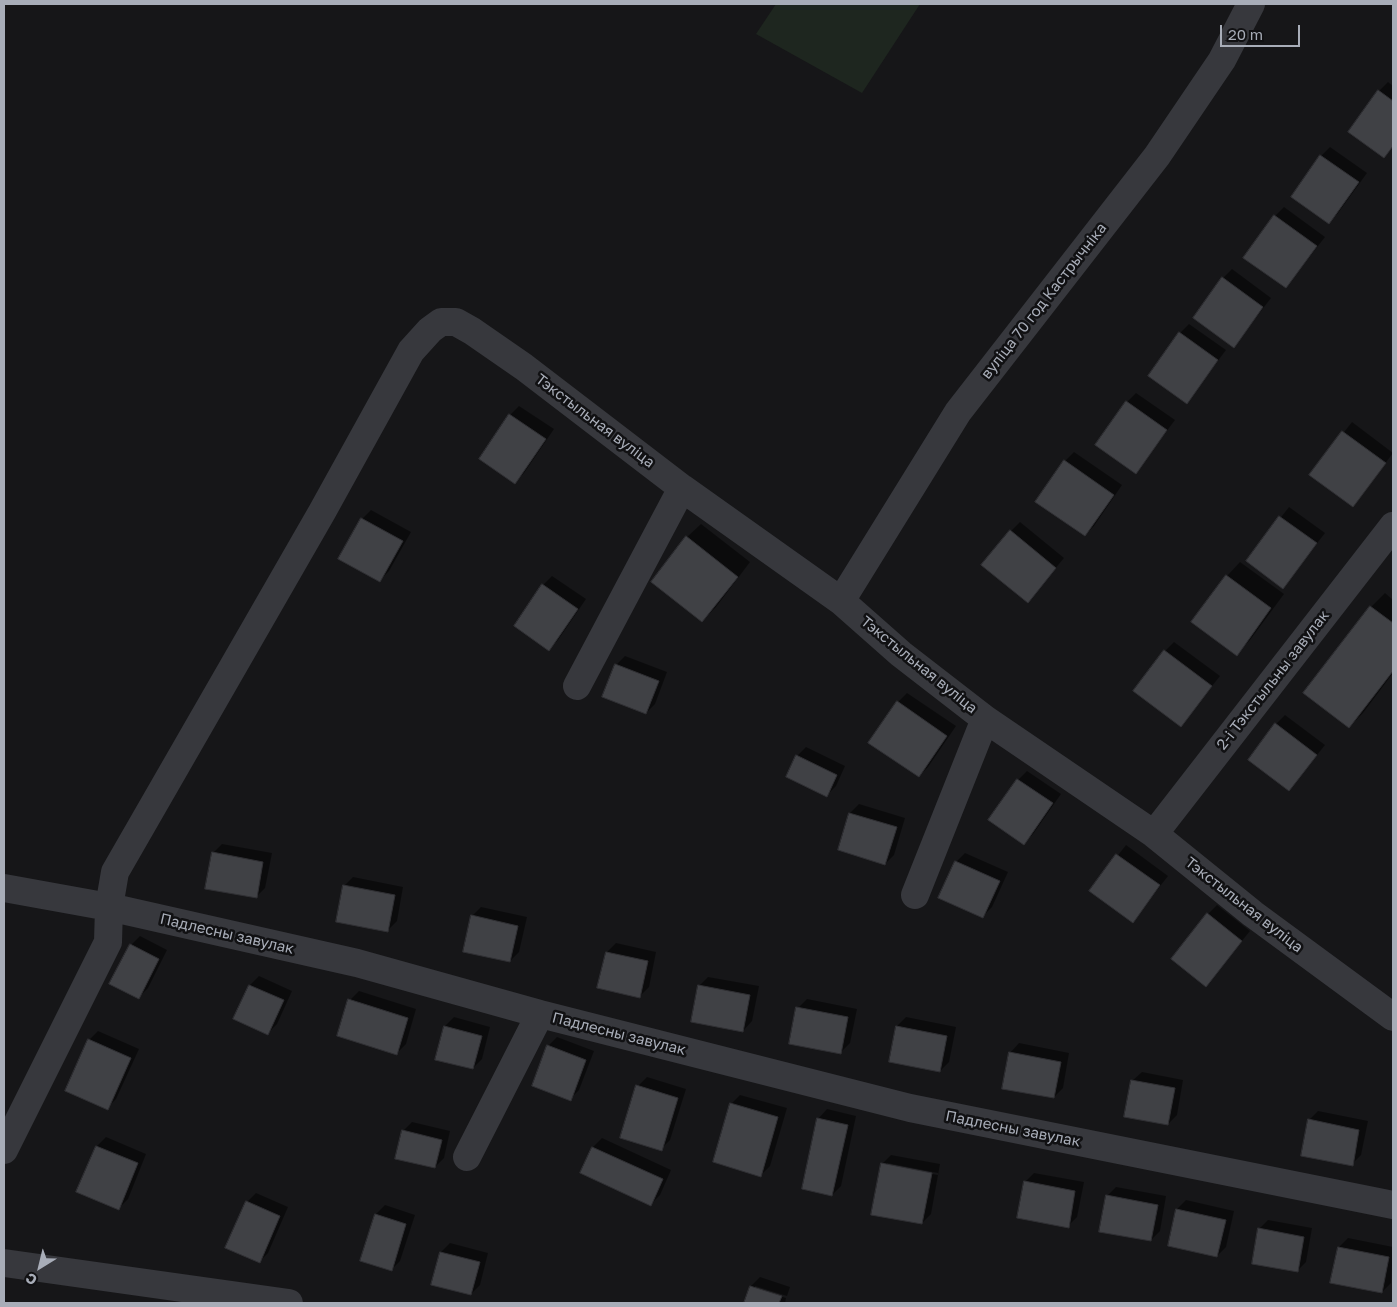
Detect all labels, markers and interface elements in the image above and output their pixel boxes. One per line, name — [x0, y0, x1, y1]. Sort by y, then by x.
scale bar — [1222, 15, 1302, 47]
text: 20 m — [1228, 25, 1263, 43]
street label: вуліца 70 год Кастрычніка — [977, 219, 1111, 383]
street label: Тэкстыльная вуліца — [532, 370, 658, 472]
street label: 2-і Тэкстыльны завулак — [1213, 607, 1333, 753]
street label: Тэкстыльная вуліца — [857, 613, 981, 717]
street label: Тэкстыльная вуліца — [1182, 853, 1306, 957]
street label: Падлесны завулак — [158, 910, 296, 958]
street label: Падлесны завулак — [550, 1009, 688, 1059]
street label: Падлесны завулак — [944, 1107, 1082, 1151]
north arrow — [15, 1242, 65, 1292]
text: С — [22, 1270, 40, 1289]

